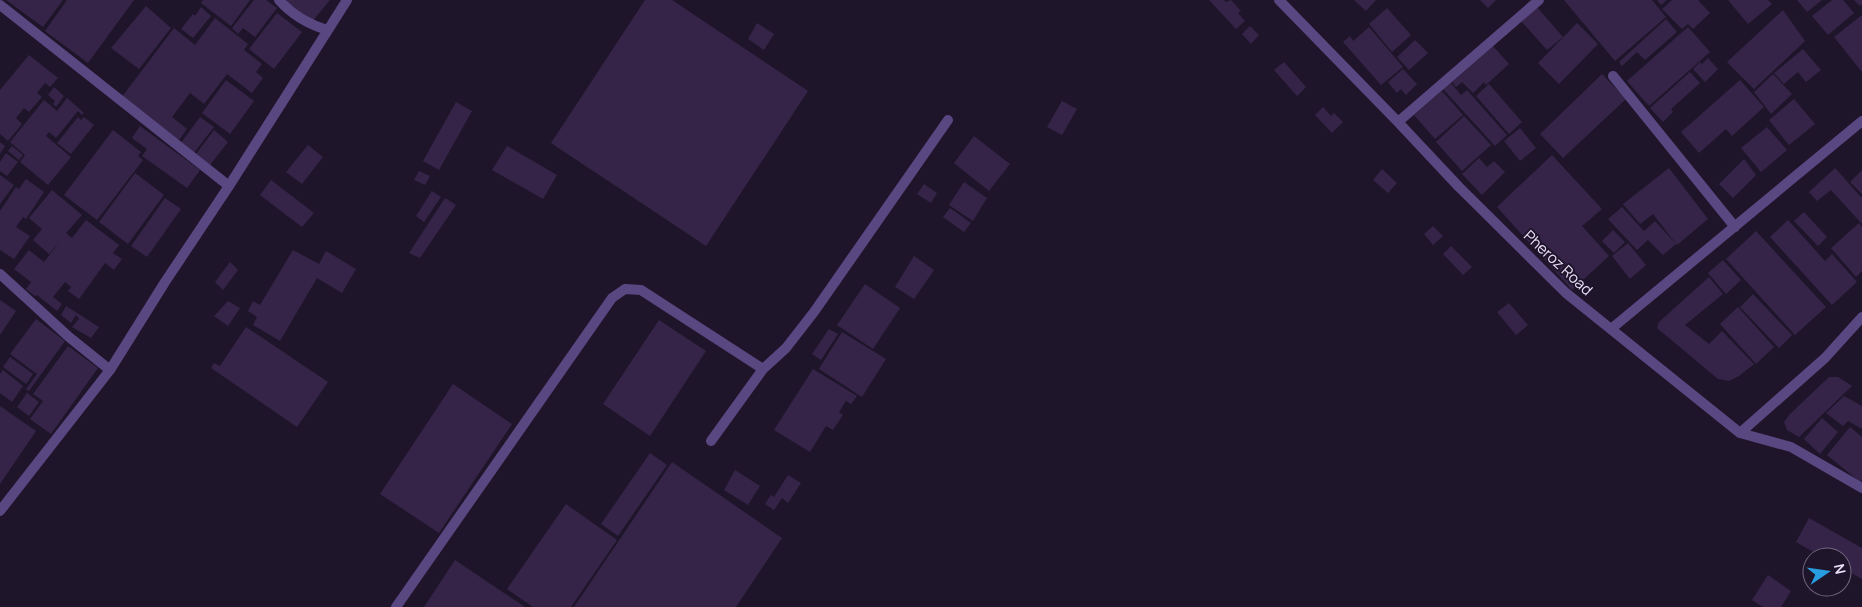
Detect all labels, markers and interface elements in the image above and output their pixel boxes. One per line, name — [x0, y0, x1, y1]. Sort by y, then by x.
street label: Pheroz Road — [1519, 225, 1597, 300]
north arrow — [1802, 547, 1852, 597]
text: N — [1830, 562, 1851, 576]

